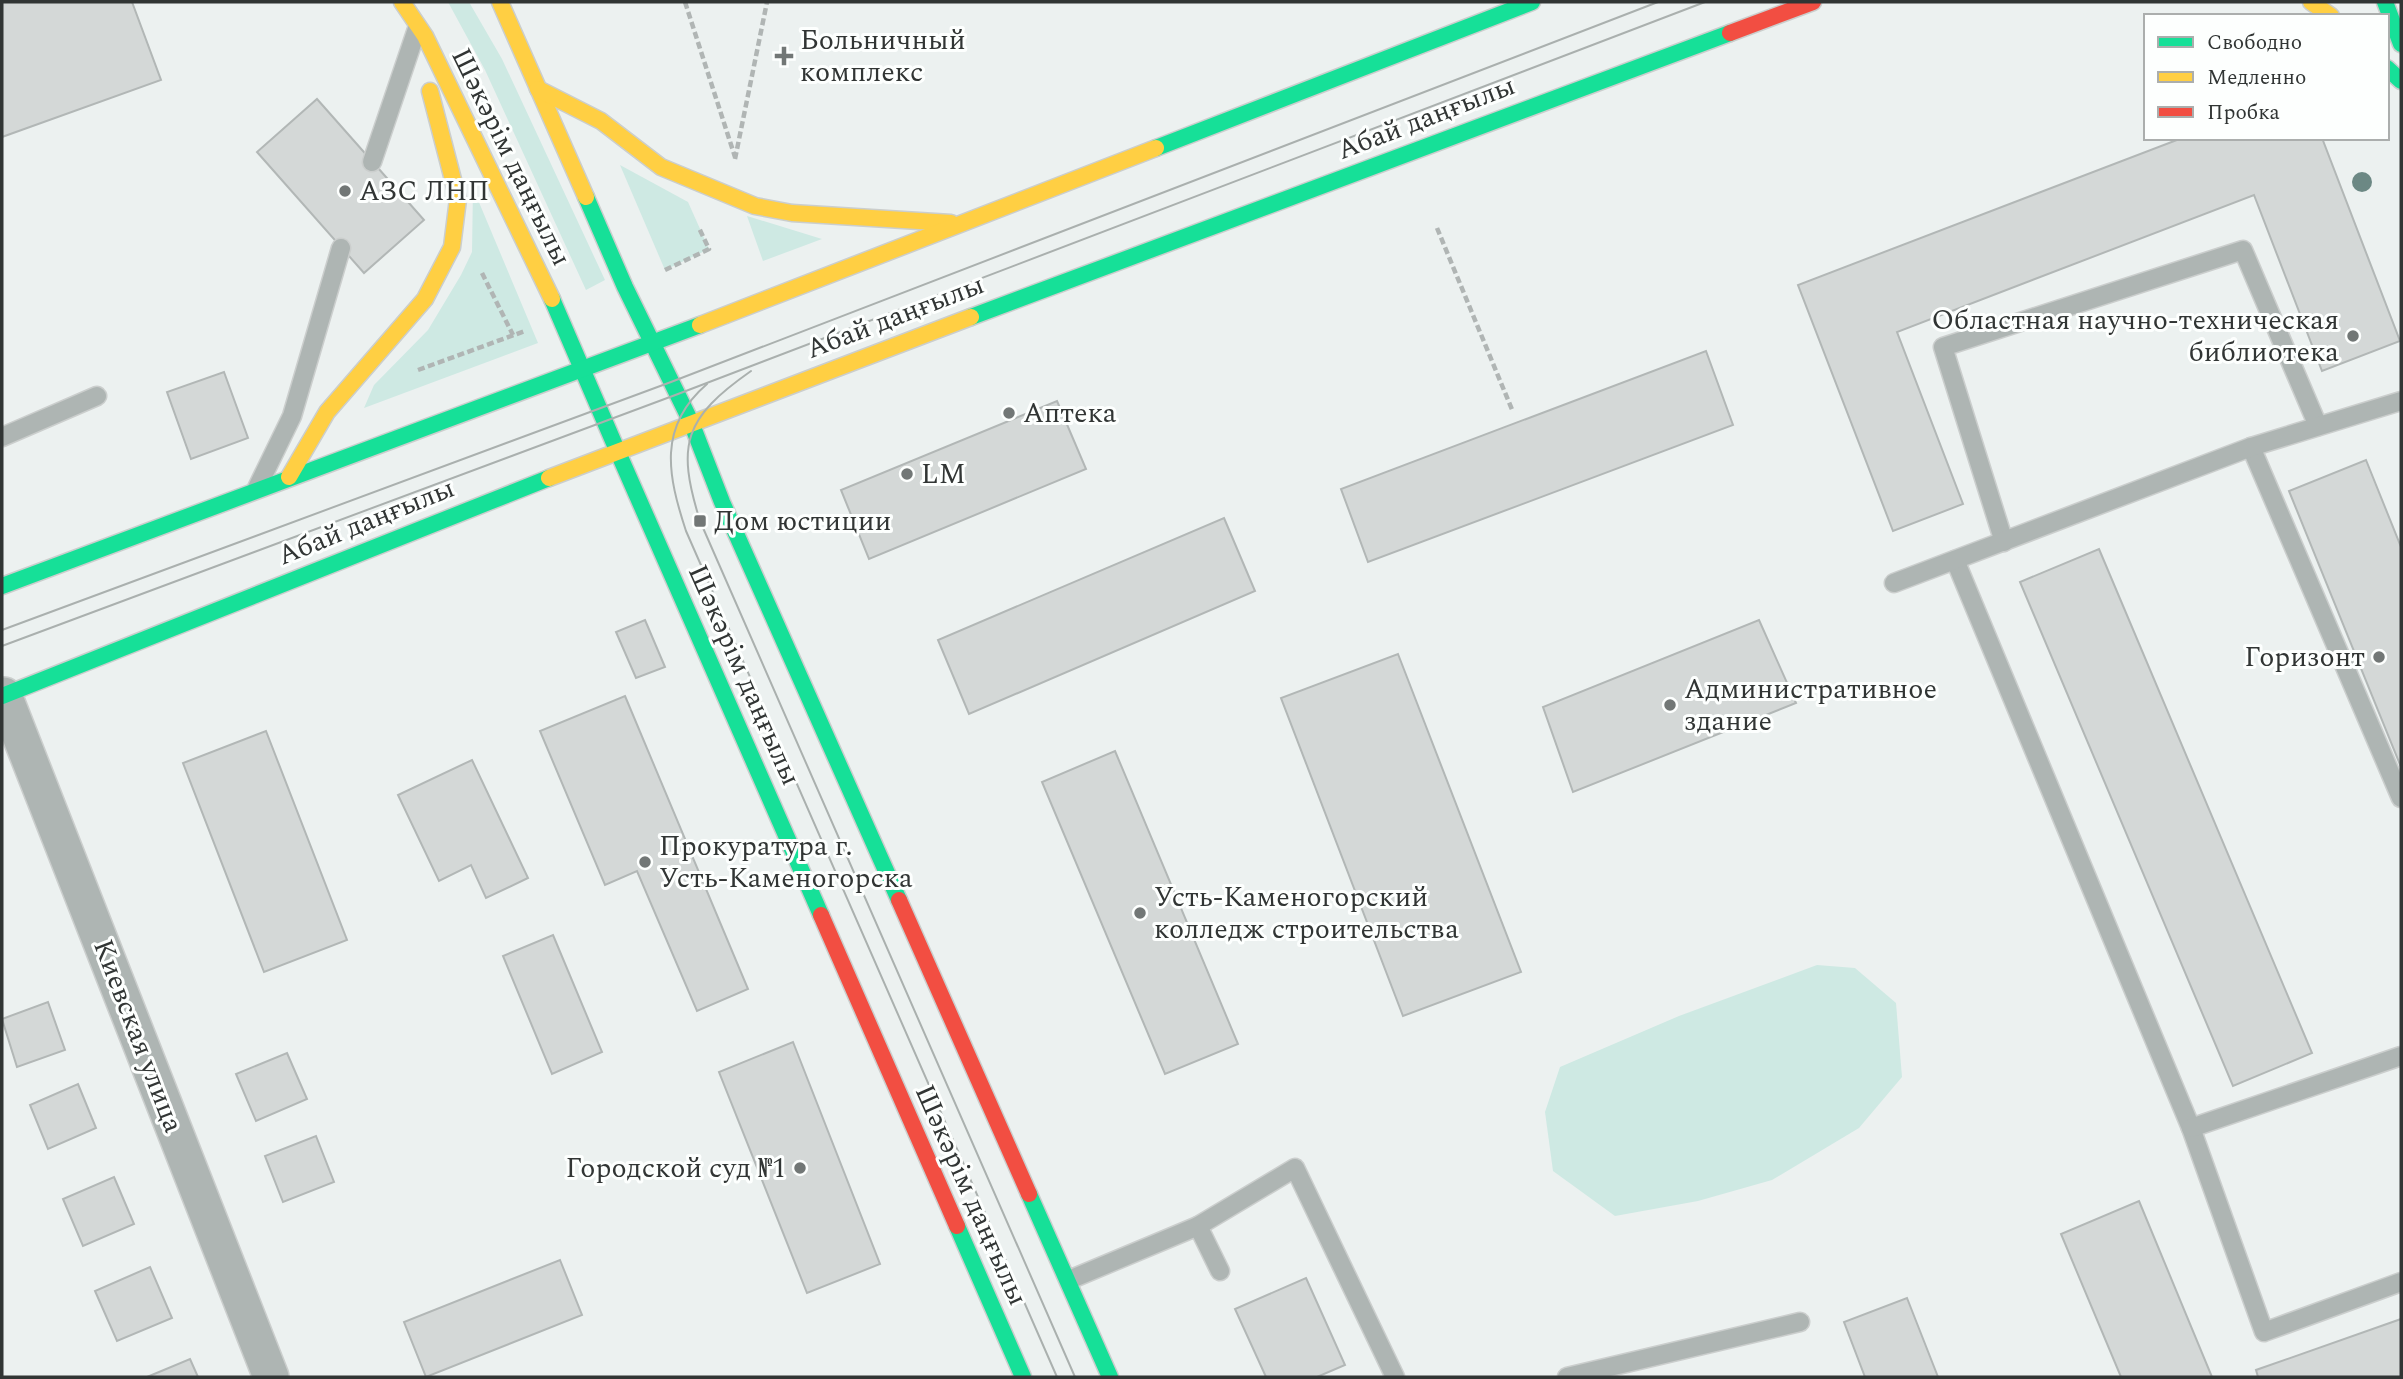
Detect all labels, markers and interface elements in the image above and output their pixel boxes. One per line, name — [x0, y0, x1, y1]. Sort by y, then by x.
legend — [2144, 14, 2389, 140]
place label: Больничный комплекс — [800, 19, 966, 94]
text: Свободно — [2207, 27, 2302, 59]
street label: Шәкәрім даңғылы — [440, 41, 582, 273]
marker: Больничный комплекс — [774, 46, 794, 66]
text: Медленно — [2207, 62, 2306, 94]
street label: Абай даңғылы — [1331, 64, 1521, 172]
text: Пробка — [2207, 97, 2281, 129]
place label: АЗС ЛНП — [359, 170, 489, 213]
marker: АЗС ЛНП — [337, 183, 353, 199]
street label: Абай даңғылы — [800, 263, 990, 371]
place label: Областная научно-техническая библиотека — [1932, 299, 2339, 374]
marker: Областная научно-техническая библиотека — [2345, 328, 2361, 344]
place label: Аптека — [1023, 392, 1117, 435]
marker: Аптека — [1001, 405, 1017, 421]
place label: LM — [921, 453, 966, 496]
marker: LM — [899, 466, 915, 482]
street label: Абай даңғылы — [271, 467, 461, 577]
place label: Дом юстиции — [714, 500, 891, 543]
marker: Дом юстиции — [692, 513, 708, 529]
street label: Шәкәрім даңғылы — [676, 558, 812, 792]
place label: Горизонт — [2244, 636, 2365, 679]
marker: Горизонт — [2371, 649, 2387, 665]
place label: Административное здание — [1684, 668, 1937, 743]
marker: Административное здание — [1662, 697, 1678, 713]
place label: Прокуратура г. Усть-Каменогорска — [659, 825, 913, 900]
marker: Прокуратура г. Усть-Каменогорска — [637, 854, 653, 870]
place label: Усть-Каменогорский колледж строительства — [1154, 876, 1459, 951]
marker: Усть-Каменогорский колледж строительства — [1132, 905, 1148, 921]
street label: Киевская улица — [81, 933, 195, 1139]
street label: Шәкәрім даңғылы — [903, 1078, 1039, 1312]
place label: Городской суд №1 — [565, 1147, 786, 1190]
marker: Городской суд №1 — [792, 1160, 808, 1176]

